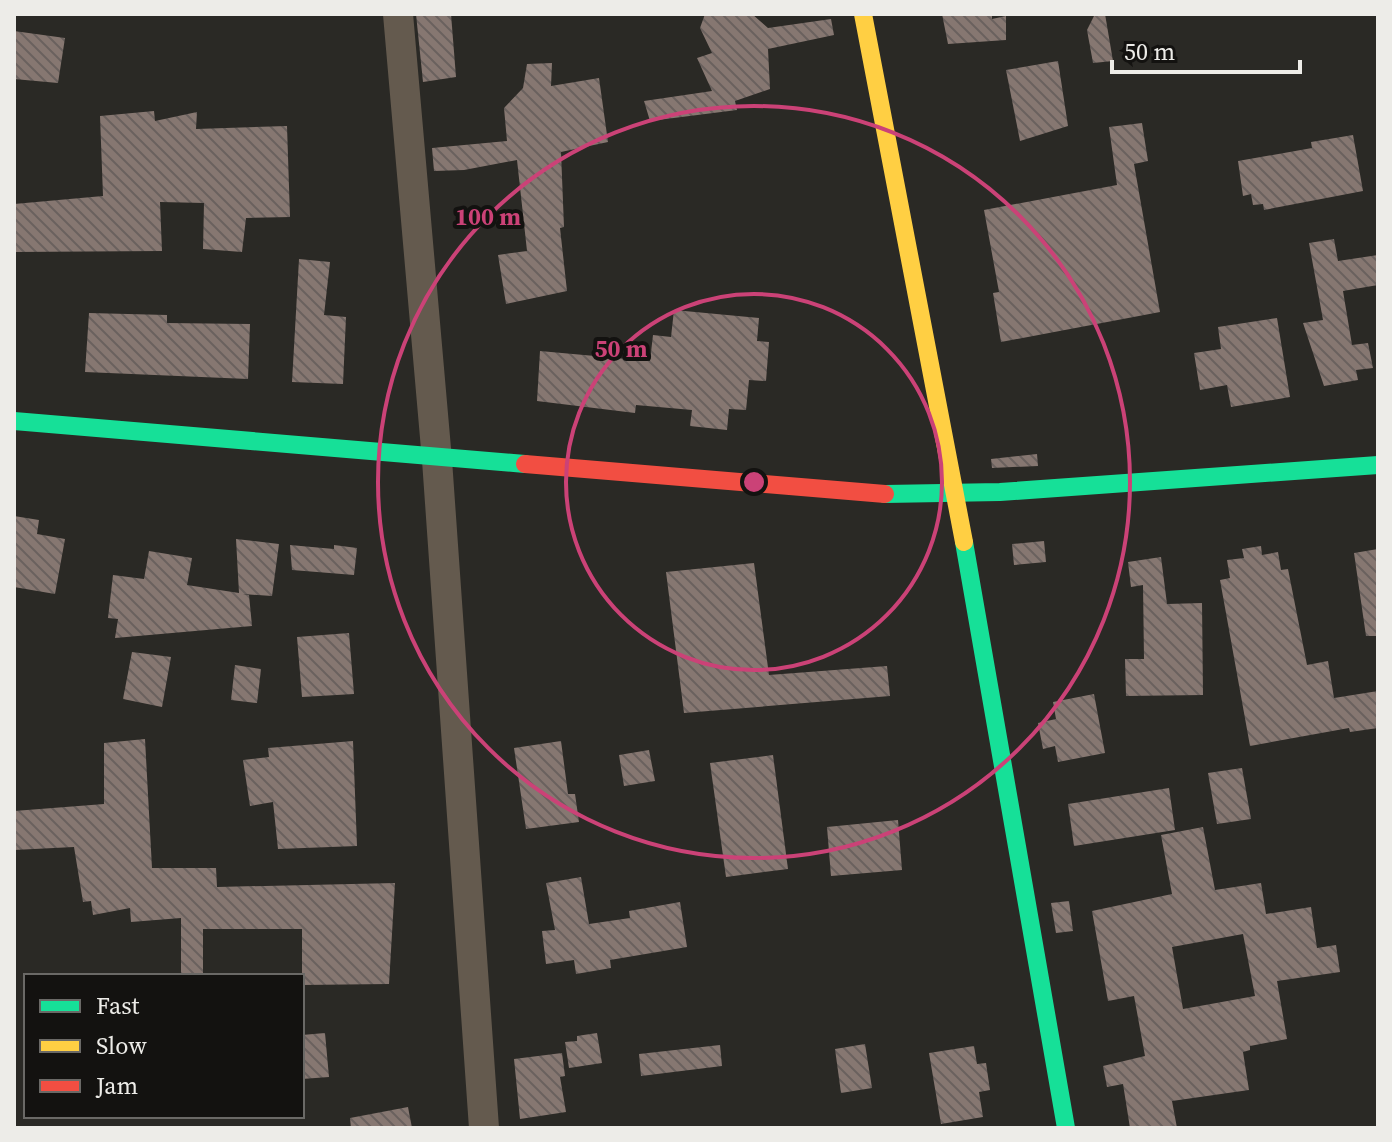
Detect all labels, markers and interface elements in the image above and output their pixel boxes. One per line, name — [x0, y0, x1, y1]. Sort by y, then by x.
scale bar — [1112, 24, 1300, 74]
text: 50 m — [1124, 35, 1175, 68]
text: 100 m — [455, 200, 521, 233]
text: 50 m — [595, 332, 648, 365]
centre of rings — [740, 468, 768, 496]
legend — [24, 974, 304, 1118]
text: Fast — [96, 989, 140, 1022]
text: Slow — [96, 1029, 147, 1062]
text: Jam — [95, 1069, 138, 1102]

